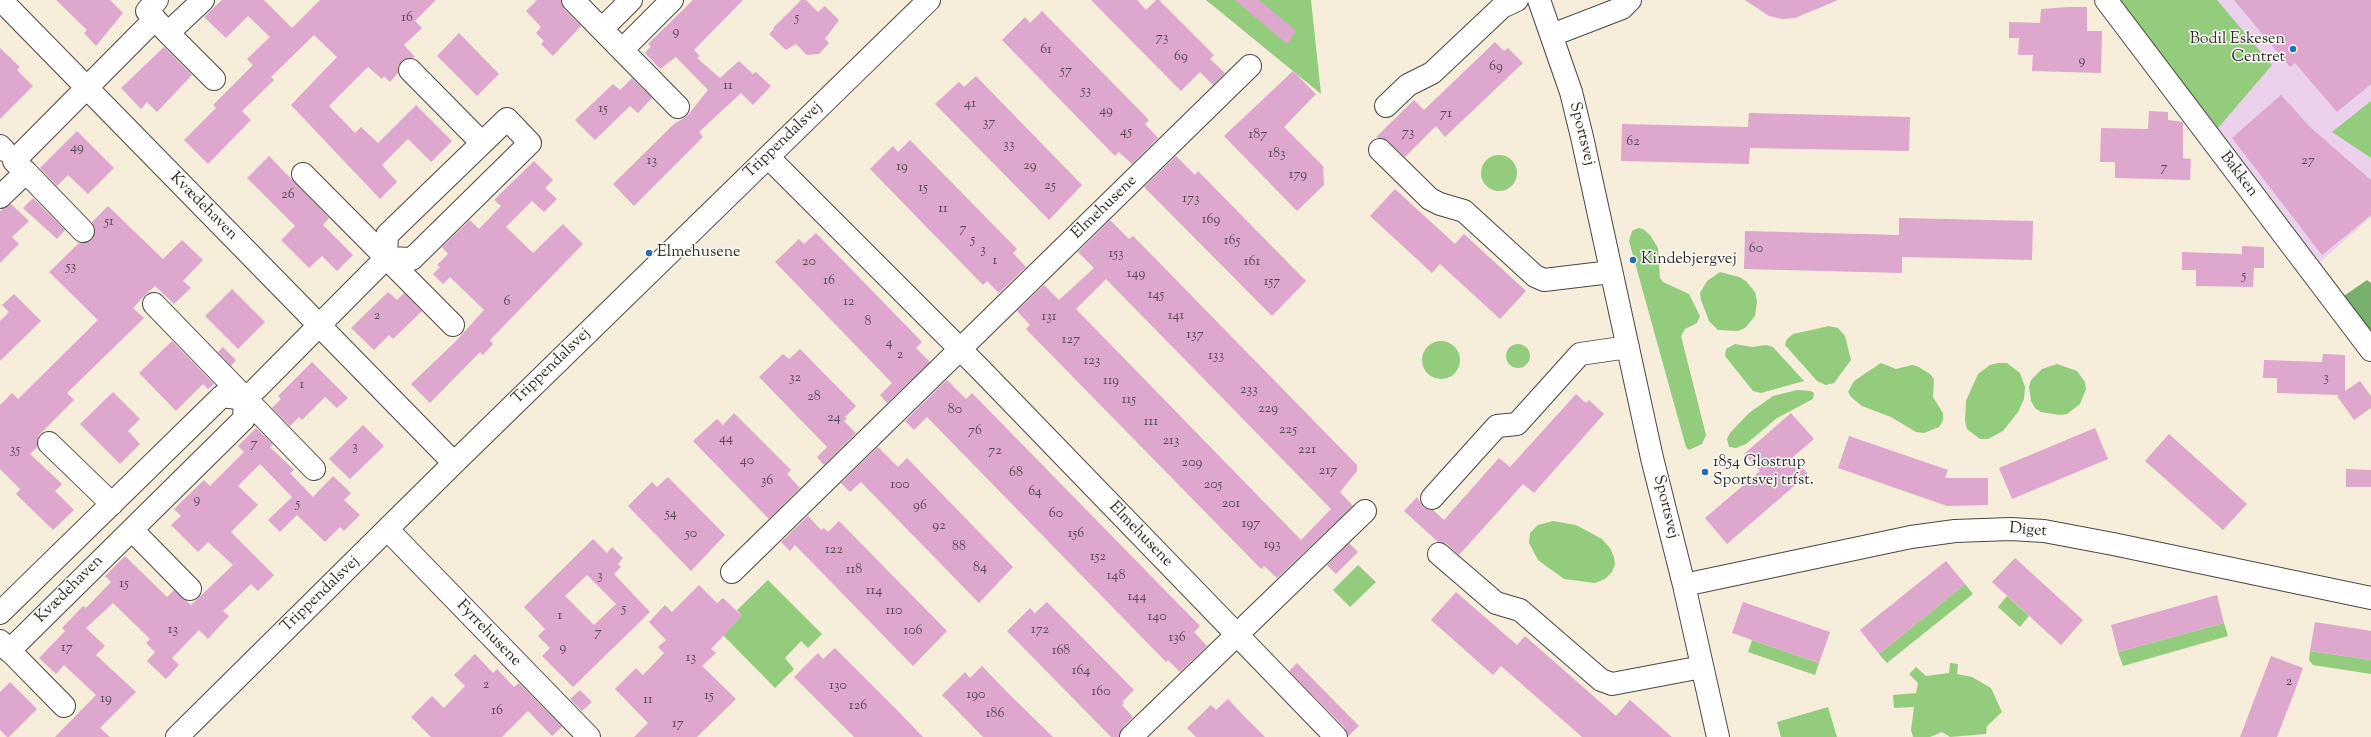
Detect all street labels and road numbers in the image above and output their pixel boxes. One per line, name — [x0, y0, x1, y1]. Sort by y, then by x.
street label: Trippendalsvej — [741, 99, 827, 183]
street label: Sportsvej — [1564, 100, 1598, 168]
street label: Bakken — [2215, 149, 2261, 201]
street label: Kvædehaven — [165, 169, 241, 245]
street label: Elmehusene — [1068, 172, 1142, 244]
street label: Trippendalsvej — [509, 325, 595, 409]
street label: Sportsvej — [1648, 473, 1682, 541]
street label: Elmehusene — [1104, 498, 1176, 572]
street label: Diget — [2008, 520, 2048, 542]
street label: Kvædehaven — [32, 552, 108, 628]
street label: Trippendalsvej — [278, 553, 364, 637]
street label: Fyrrehusene — [452, 597, 524, 671]

